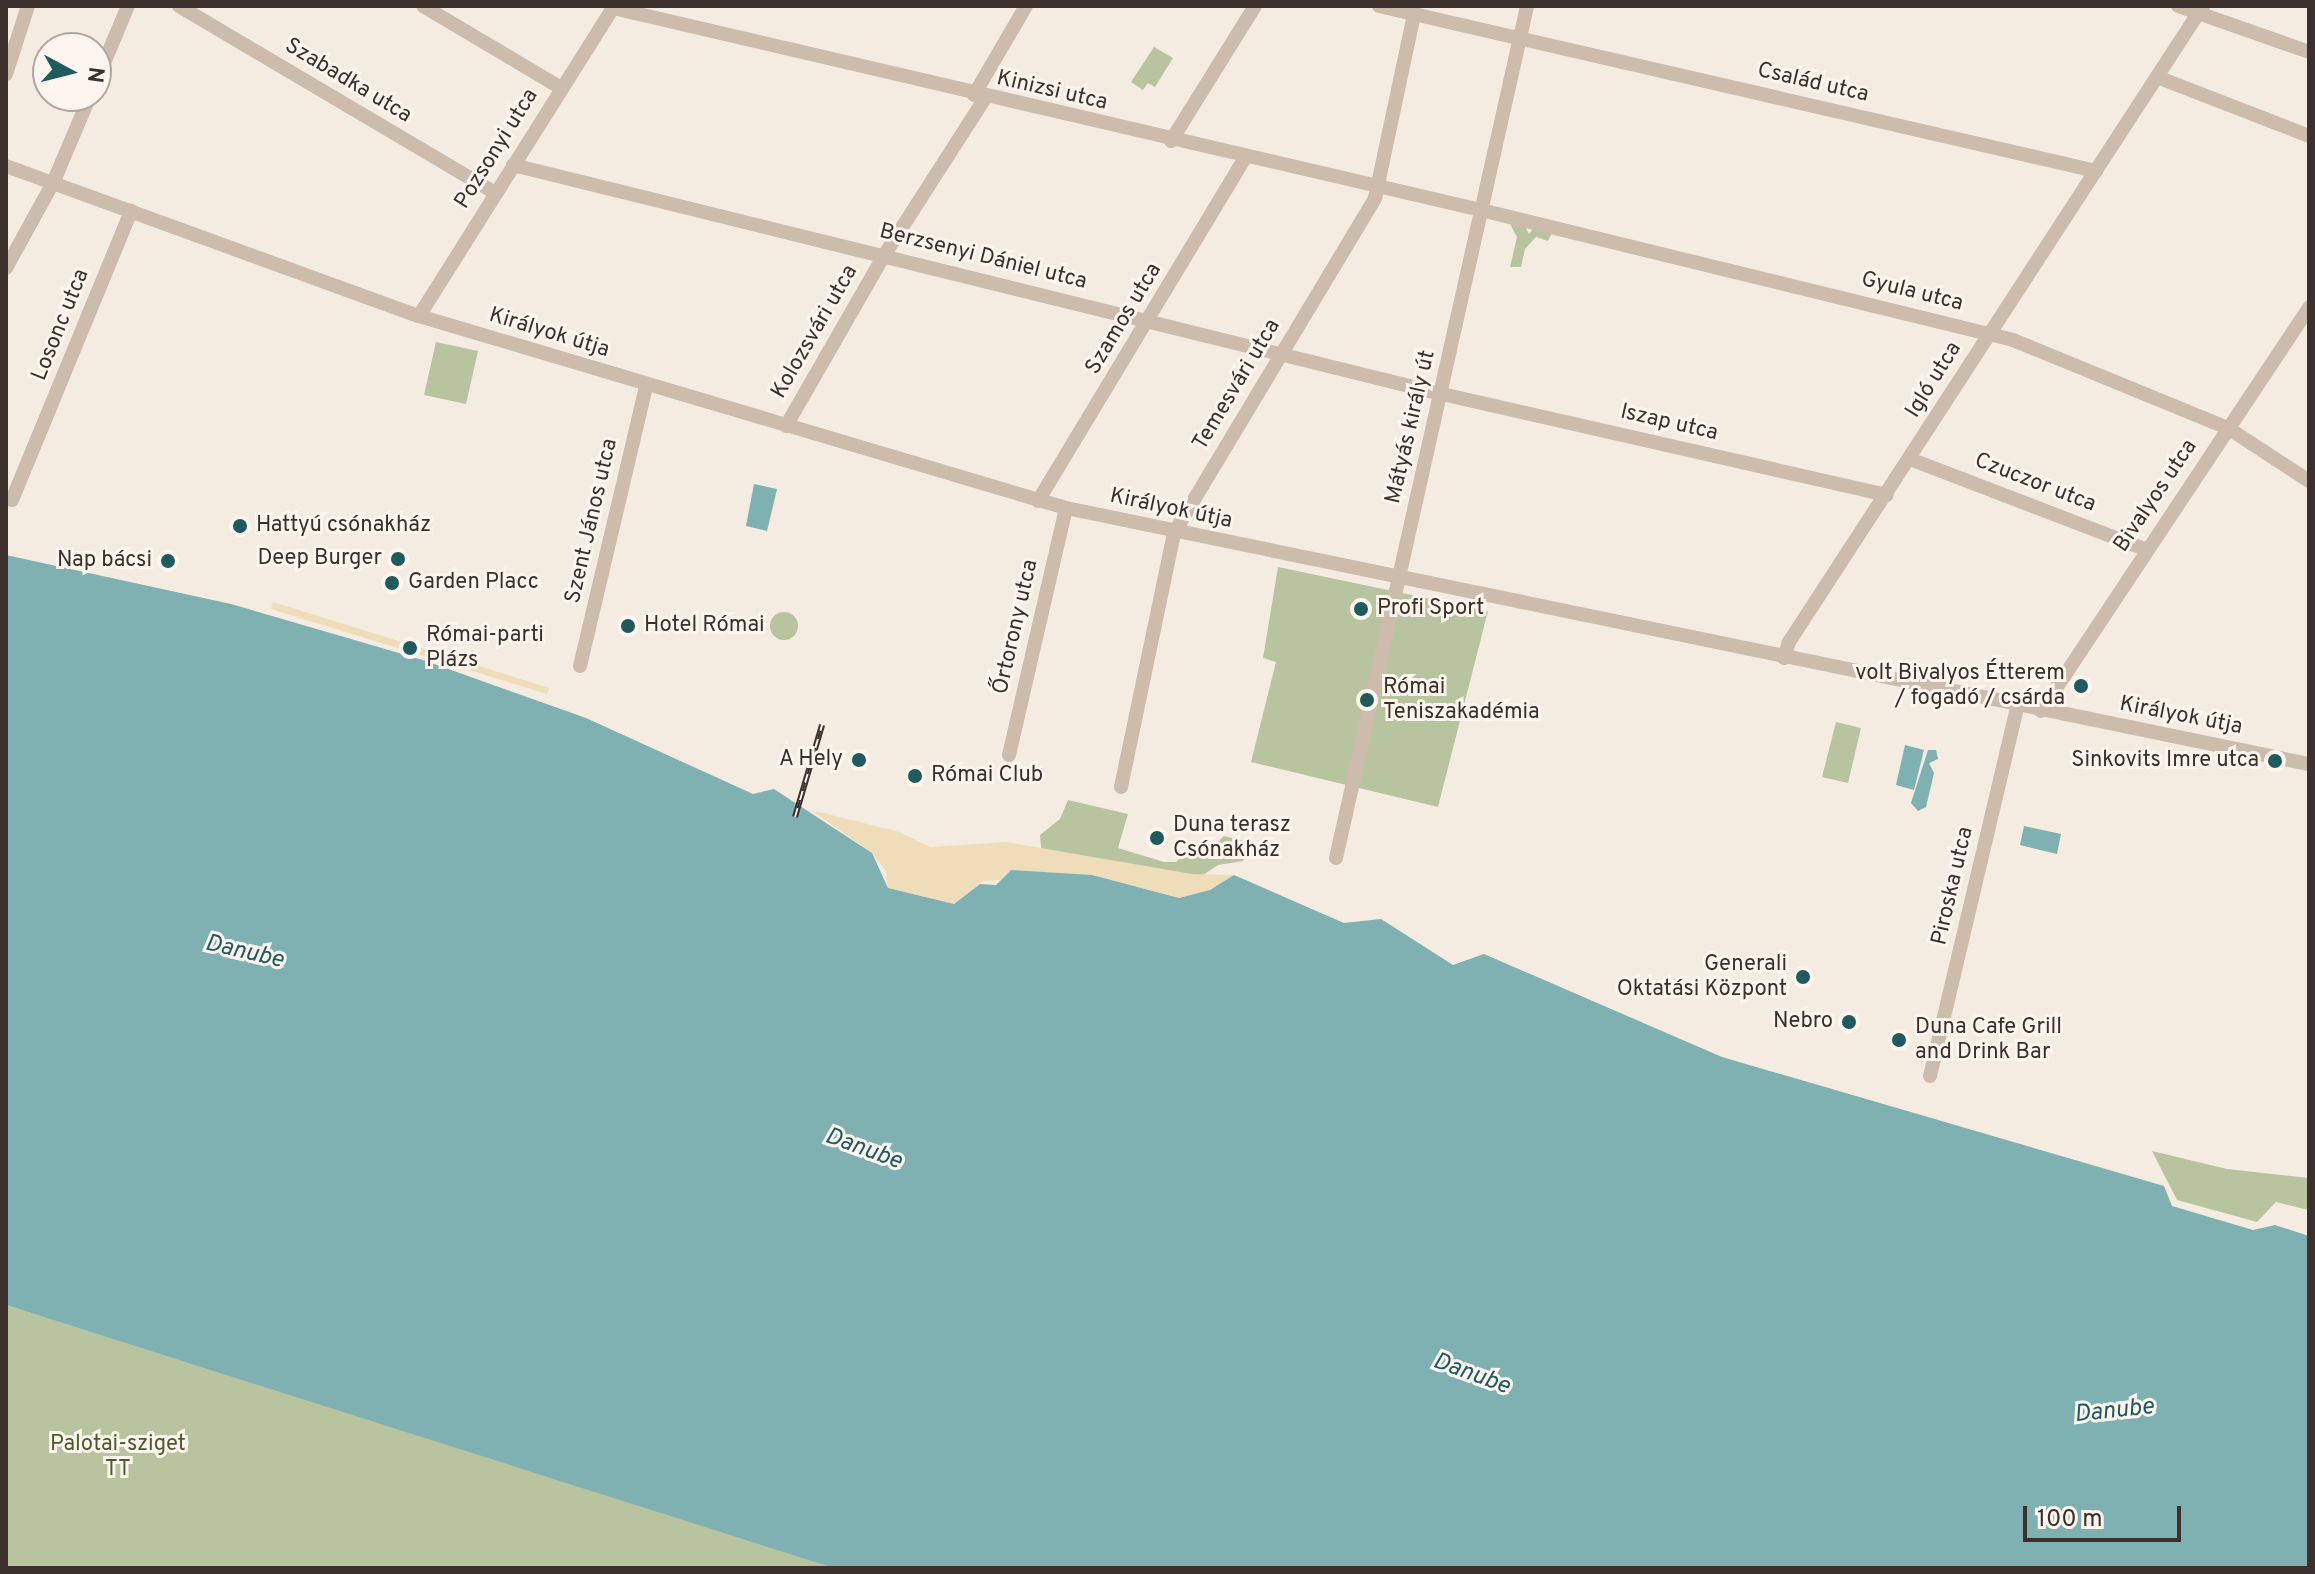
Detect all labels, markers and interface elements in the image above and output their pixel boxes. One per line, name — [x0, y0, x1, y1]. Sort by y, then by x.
north arrow — [32, 32, 112, 112]
street label: Szabadka utca — [280, 33, 416, 129]
street label: Család utca — [1755, 57, 1871, 109]
text: N — [80, 65, 109, 84]
street label: Kinizsi utca — [994, 65, 1110, 117]
street label: Pozsonyi utca — [450, 84, 544, 214]
street label: Berzsenyi Dániel utca — [876, 218, 1090, 296]
street label: Szamos utca — [1080, 258, 1168, 380]
street label: Kolozsvári utca — [766, 261, 864, 403]
street label: Losonc utca — [27, 265, 95, 385]
street label: Gyula utca — [1858, 267, 1966, 317]
street label: Királyok útja — [486, 302, 612, 364]
street label: Temesvári utca — [1187, 315, 1287, 455]
street label: Igló utca — [1900, 337, 1968, 423]
street label: Mátyás király út — [1381, 348, 1441, 506]
street label: Iszap utca — [1618, 399, 1720, 447]
street label: Bivalyos utca — [2109, 435, 2203, 557]
street label: Szent János utca — [560, 436, 624, 606]
street label: Czuczor utca — [1971, 448, 2099, 518]
street label: Királyok útja — [1107, 483, 1235, 535]
place label: Hattyú csónakház — [256, 513, 431, 539]
marker: Hattyú csónakház — [231, 517, 249, 535]
place label: Deep Burger — [257, 546, 382, 572]
place label: Nap bácsi — [57, 548, 152, 574]
marker: Deep Burger — [389, 550, 407, 568]
marker: Nap bácsi — [159, 552, 177, 570]
street label: Őrtorony utca — [988, 557, 1044, 697]
place label: Garden Placc — [408, 570, 539, 596]
marker: Garden Placc — [383, 574, 401, 592]
place label: Profi Sport — [1377, 596, 1484, 622]
marker: Profi Sport — [1352, 600, 1370, 618]
place label: Hotel Római — [644, 613, 765, 639]
marker: Hotel Római — [619, 617, 637, 635]
place label: Római-parti Plázs — [426, 622, 544, 674]
marker: Római-parti Plázs — [401, 639, 419, 657]
place label: volt Bivalyos Étterem / fogadó / csárda — [1855, 660, 2065, 712]
place label: Római Teniszakadémia — [1383, 674, 1540, 726]
marker: volt Bivalyos Étterem / fogadó / csárda — [2072, 677, 2090, 695]
marker: Római Teniszakadémia — [1358, 691, 1376, 709]
street label: Királyok útja — [2117, 691, 2245, 741]
place label: A Hely — [778, 747, 843, 773]
place label: Sinkovits Imre utca — [2071, 748, 2259, 774]
marker: A Hely — [850, 751, 868, 769]
marker: Sinkovits Imre utca — [2266, 752, 2284, 770]
place label: Római Club — [931, 763, 1043, 789]
marker: Római Club — [906, 767, 924, 785]
place label: Duna terasz Csónakház — [1173, 812, 1291, 864]
street label: Piroska utca — [1927, 824, 1979, 948]
marker: Duna terasz Csónakház — [1148, 829, 1166, 847]
water label: Danube — [202, 930, 286, 976]
place label: Generali Oktatási Központ — [1617, 951, 1787, 1002]
marker: Generali Oktatási Központ — [1794, 968, 1812, 986]
place label: Nebro — [1773, 1009, 1833, 1035]
marker: Nebro — [1840, 1013, 1858, 1031]
place label: Duna Cafe Grill and Drink Bar — [1915, 1014, 2062, 1066]
marker: Duna Cafe Grill and Drink Bar — [1890, 1031, 1908, 1049]
water label: Danube — [821, 1123, 905, 1177]
water label: Danube — [1429, 1348, 1513, 1402]
water label: Danube — [2073, 1394, 2155, 1430]
park label: Palotai-sziget TT — [50, 1431, 186, 1482]
scale bar — [2027, 1490, 2185, 1540]
text: 100 m — [2037, 1505, 2103, 1535]

